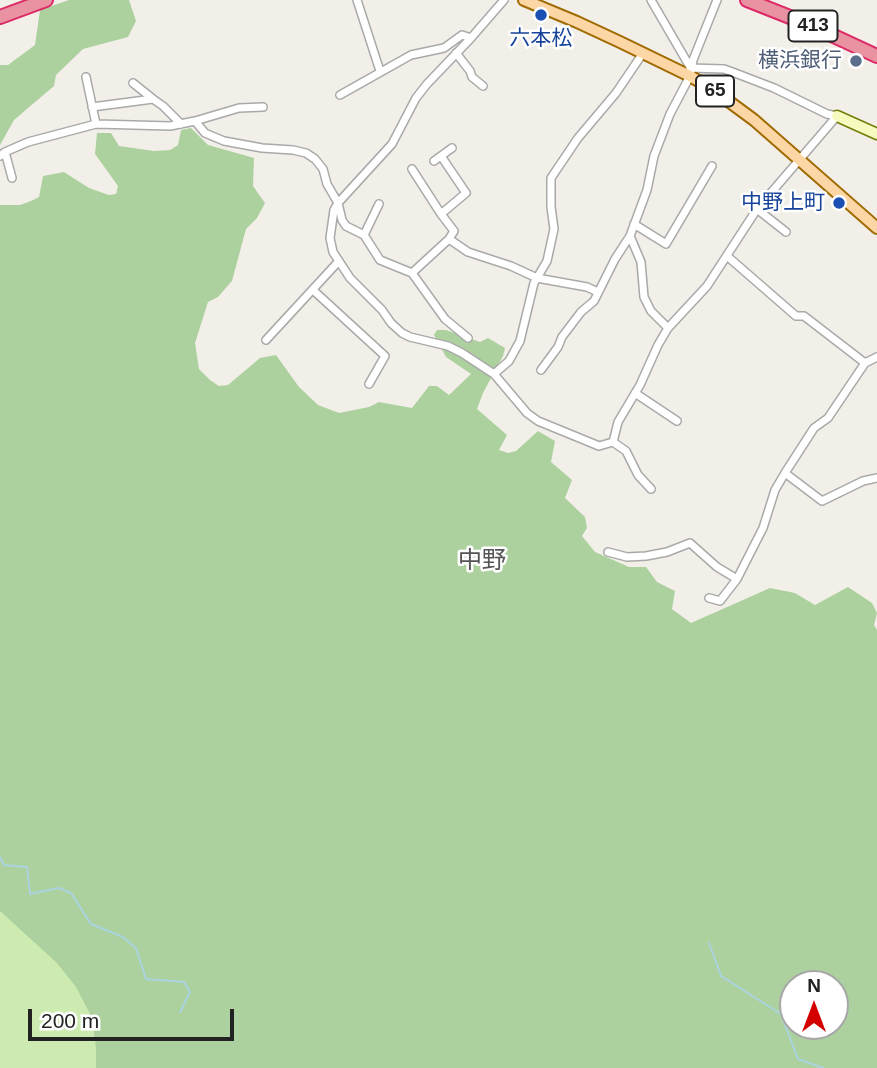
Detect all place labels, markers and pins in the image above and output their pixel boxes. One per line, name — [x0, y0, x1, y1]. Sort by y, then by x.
marker: 六本松 — [533, 7, 549, 23]
place label: 六本松 — [510, 26, 572, 52]
place label: 横浜銀行 — [758, 48, 842, 74]
marker: 横浜銀行 — [848, 53, 864, 69]
place label: 中野上町 — [741, 190, 825, 216]
marker: 中野上町 — [831, 195, 847, 211]

